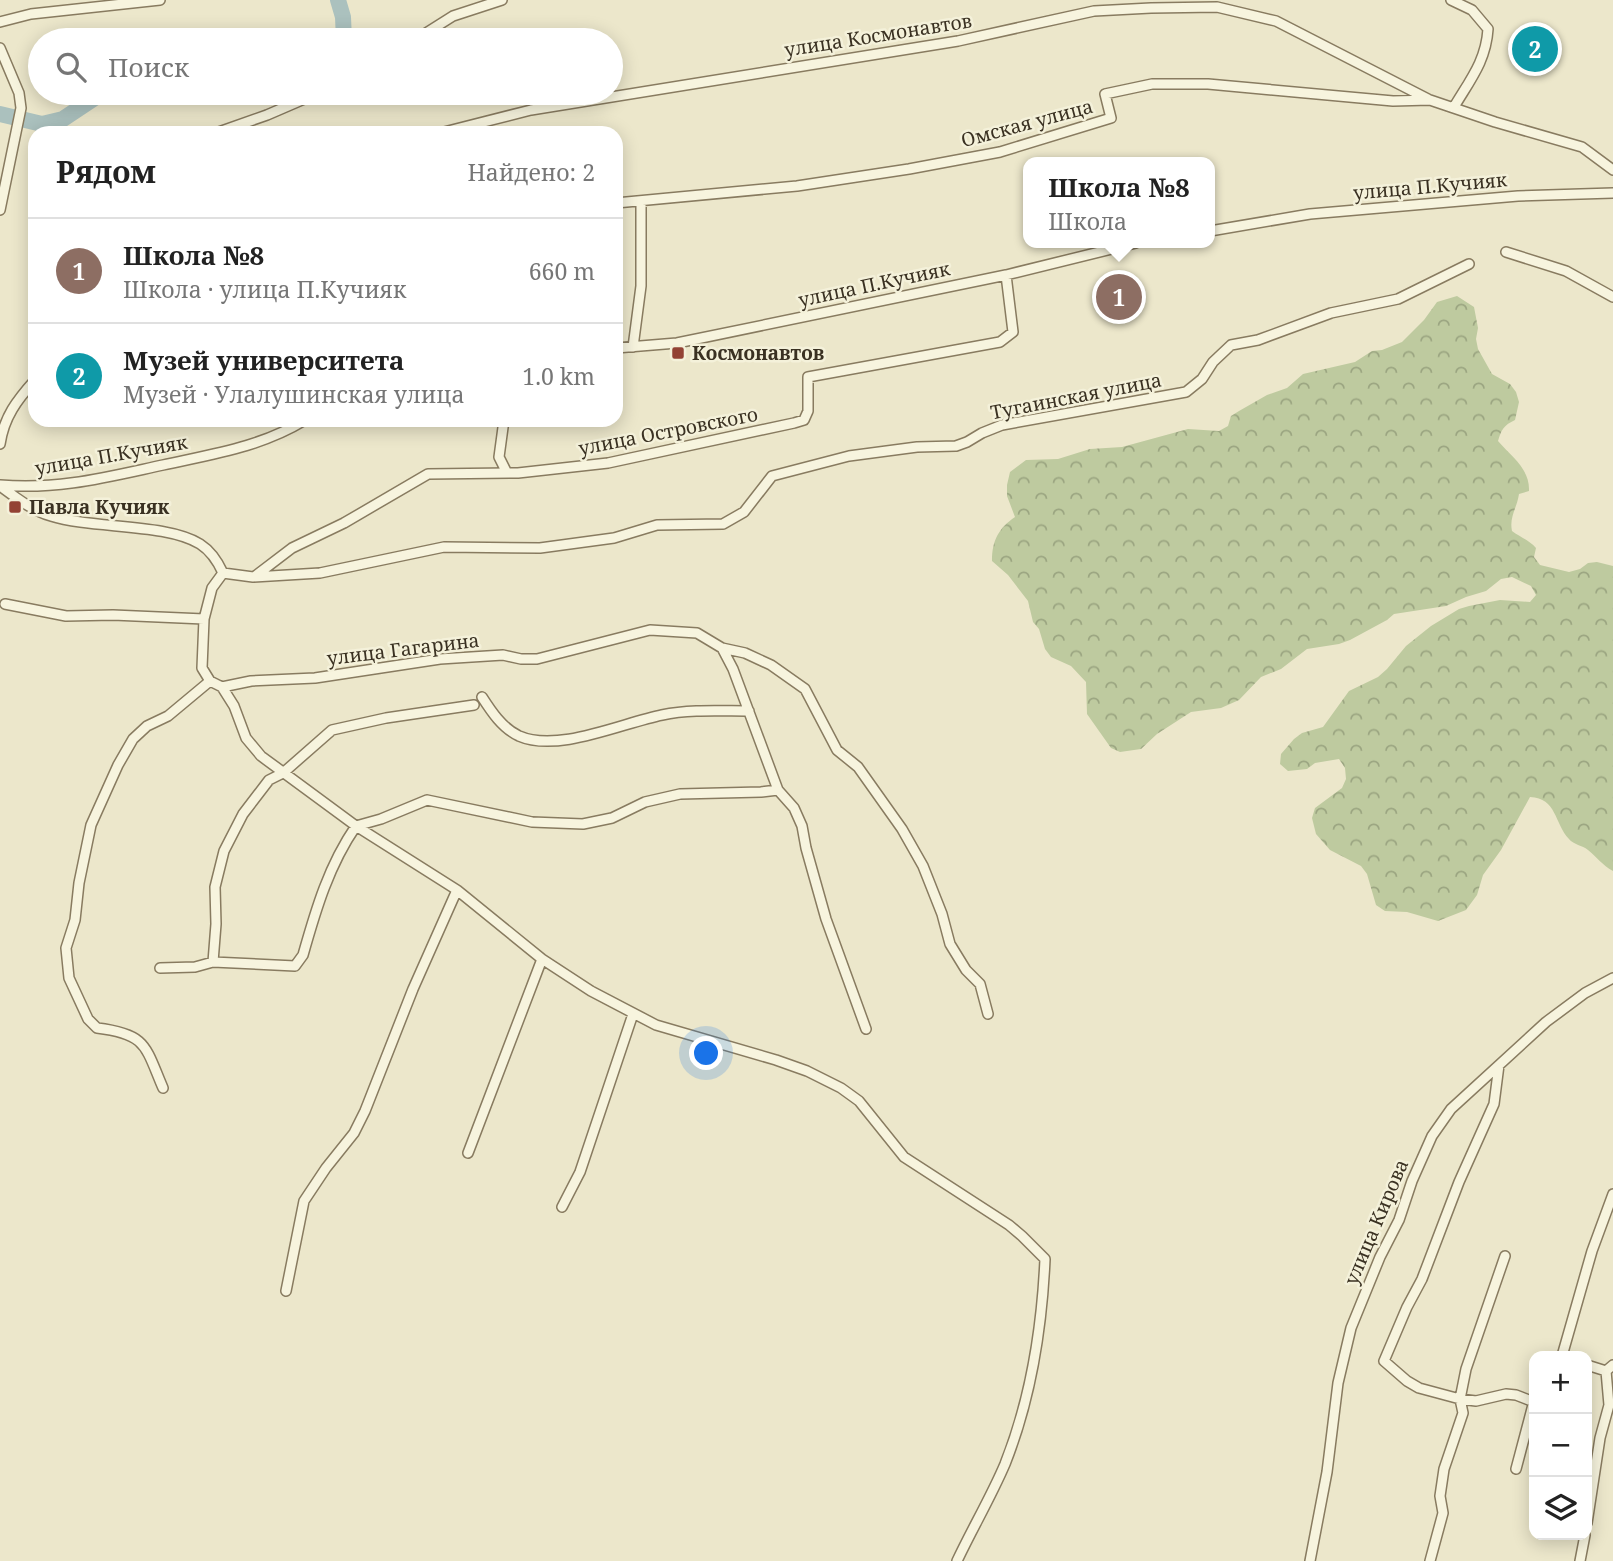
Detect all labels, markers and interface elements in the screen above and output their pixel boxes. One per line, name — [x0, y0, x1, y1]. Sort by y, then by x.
street label: улица Космонавтов — [782, 7, 974, 63]
pin: 2 — [1512, 23, 1558, 75]
search box — [28, 28, 623, 105]
icon: search — [52, 48, 90, 86]
text: Поиск — [108, 49, 189, 85]
street label: Омская улица — [958, 93, 1096, 153]
text: Рядом — [56, 151, 156, 192]
text: Найдено: 2 — [467, 156, 595, 188]
popup — [1023, 157, 1215, 248]
street label: улица П.Кучияк — [1352, 166, 1509, 206]
text: Школа №8 — [1048, 169, 1190, 205]
text: Школа — [1048, 205, 1127, 237]
text: Школа №8 — [123, 237, 264, 273]
text: 1 — [73, 255, 86, 287]
text: 660 m — [529, 255, 595, 287]
street label: улица П.Кучияк — [796, 255, 953, 313]
pin: 1 — [1096, 271, 1142, 323]
text: Школа · улица П.Кучияк — [123, 273, 406, 305]
place label: Космонавтов — [692, 340, 824, 366]
text: Музей университета — [123, 342, 405, 378]
marker: Космонавтов — [670, 345, 686, 361]
text: 2 — [73, 360, 86, 392]
text: 1.0 km — [522, 360, 595, 392]
street label: Тугаинская улица — [988, 367, 1164, 425]
text: Музей · Улалушинская улица — [123, 378, 465, 410]
street label: улица Островского — [576, 401, 760, 461]
street label: улица П.Кучияк — [33, 429, 190, 481]
place label: Павла Кучияк — [29, 494, 170, 520]
marker: Павла Кучияк — [7, 499, 23, 515]
street label: улица Гагарина — [325, 627, 481, 671]
your location — [689, 1036, 723, 1070]
street label: улица Кирова — [1338, 1155, 1414, 1289]
map controls — [1529, 1351, 1592, 1540]
button: + — [1529, 1351, 1592, 1414]
button: − — [1529, 1414, 1592, 1477]
button: layers — [1529, 1477, 1592, 1540]

